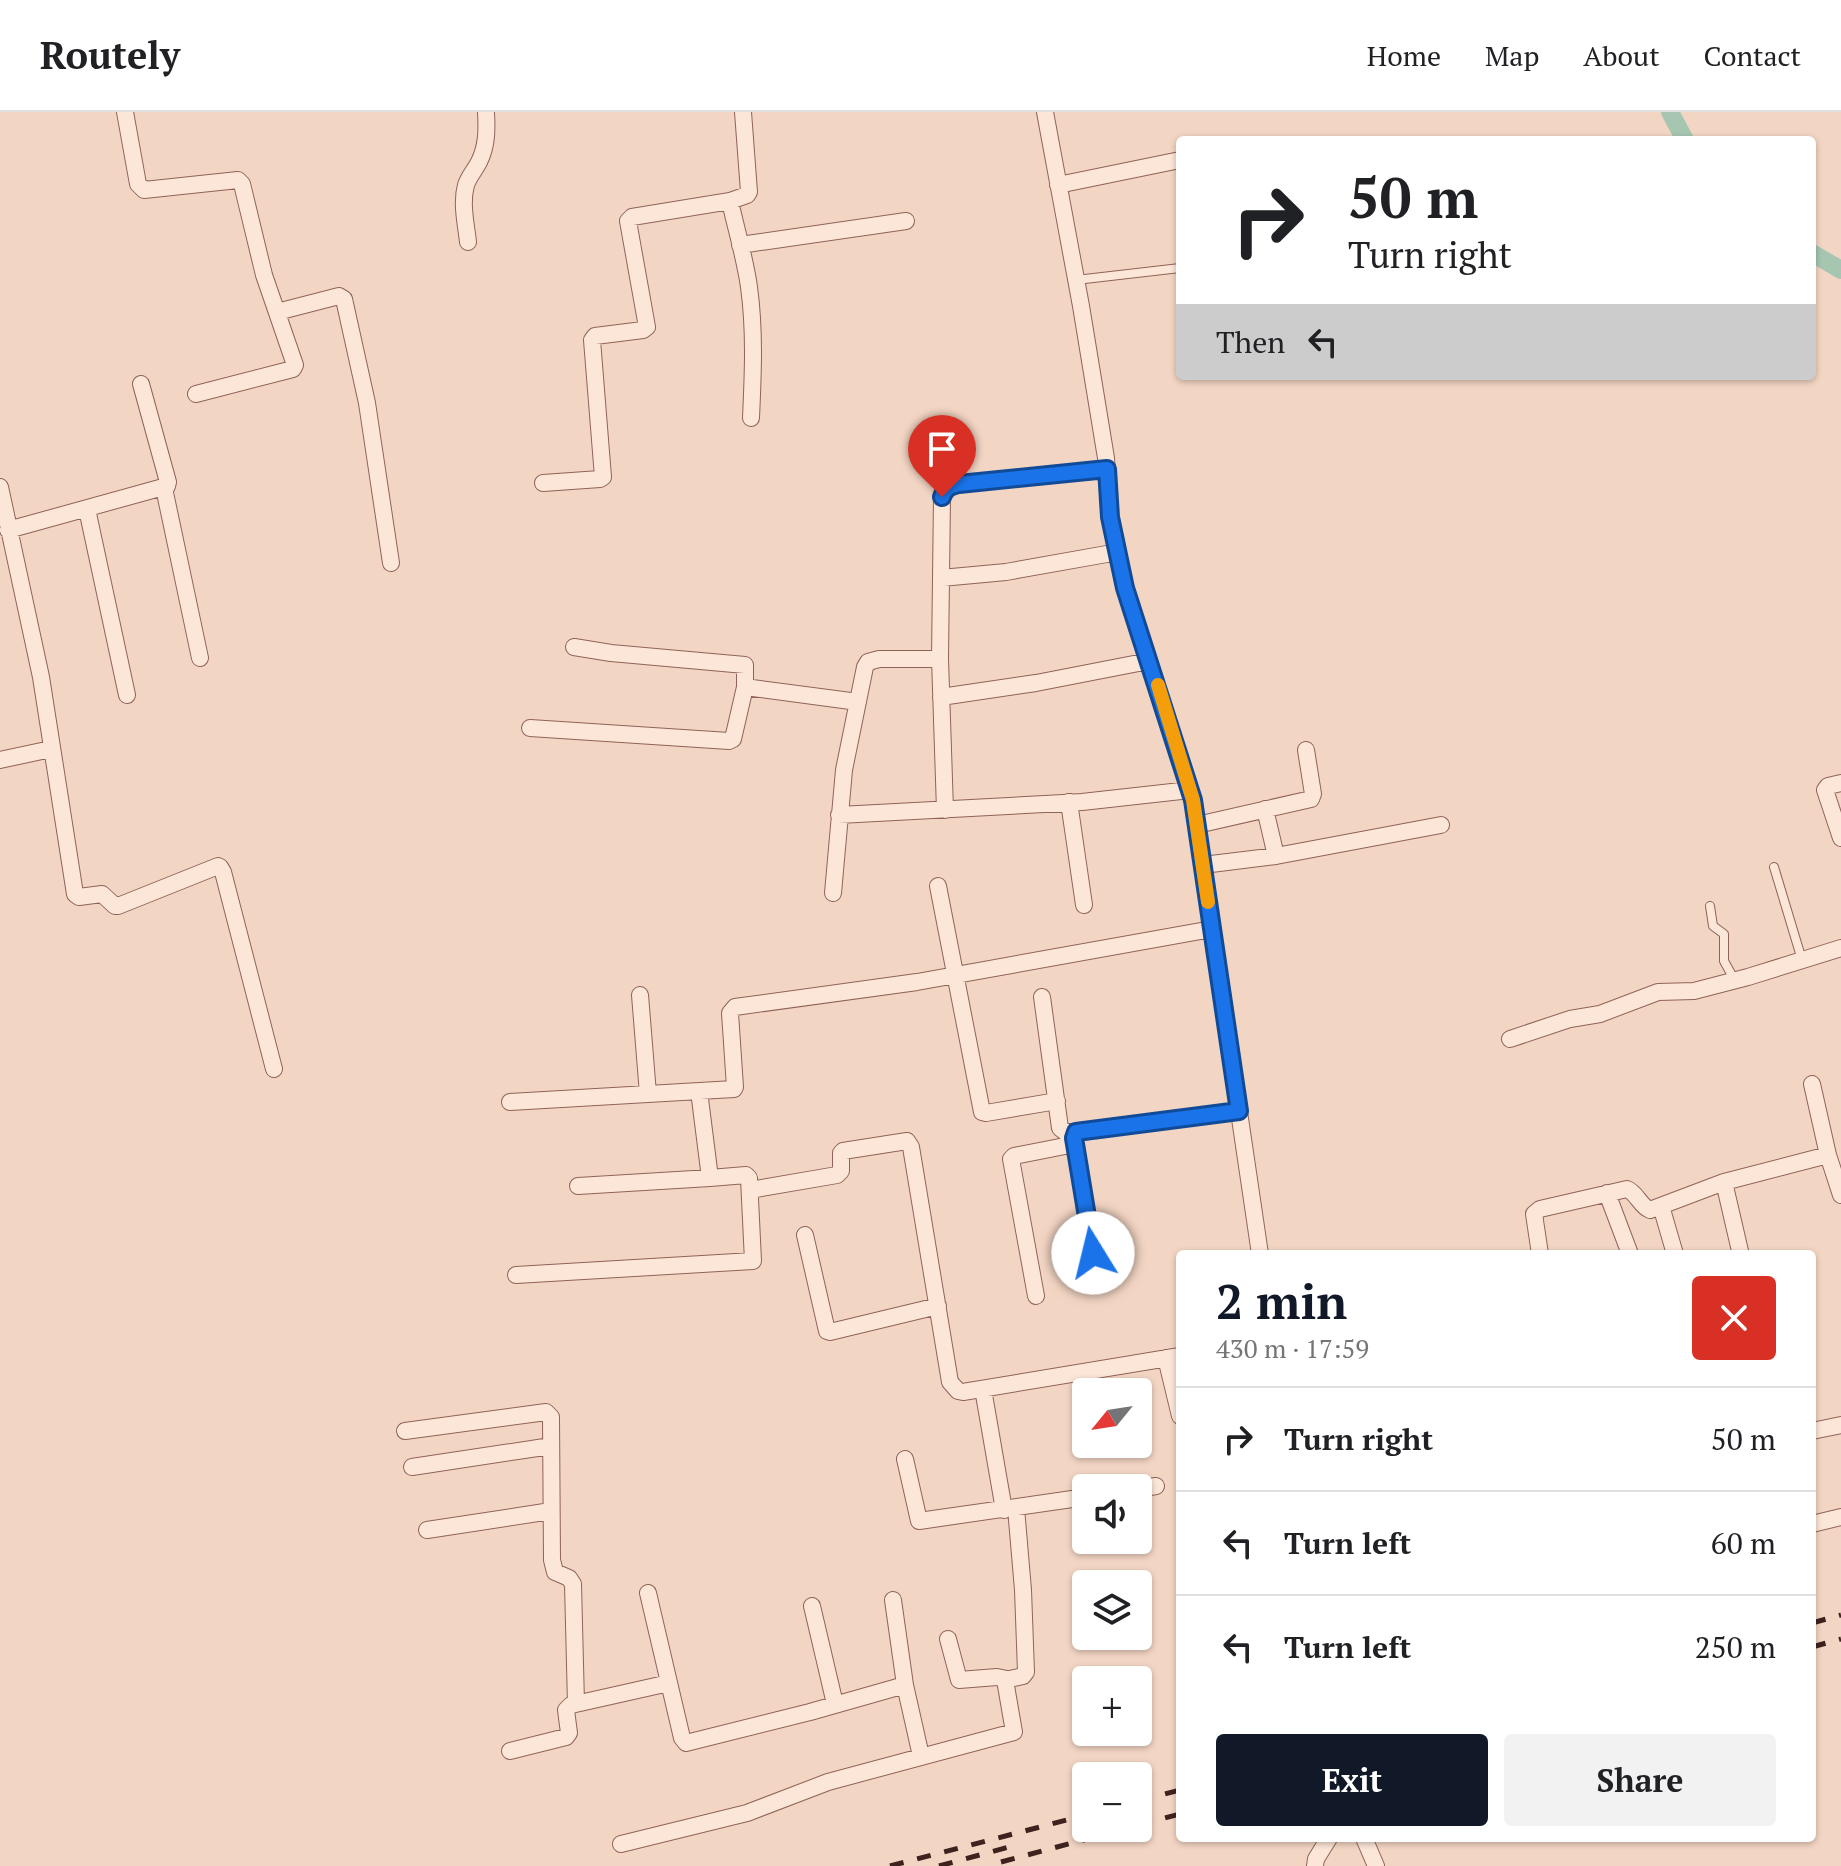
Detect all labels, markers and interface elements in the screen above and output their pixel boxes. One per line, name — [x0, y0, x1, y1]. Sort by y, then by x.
text: Routely — [40, 30, 180, 80]
text: Home — [1367, 37, 1441, 74]
text: Map — [1485, 37, 1539, 74]
text: About — [1583, 37, 1660, 74]
text: Contact — [1704, 37, 1801, 74]
text: 50 m — [1348, 160, 1478, 234]
icon: right — [1216, 168, 1320, 272]
text: Turn right — [1348, 231, 1512, 278]
icon: left — [1301, 320, 1345, 364]
text: Then — [1216, 322, 1285, 362]
pin — [908, 415, 976, 497]
icon: arrive — [920, 427, 964, 471]
position arrow — [1051, 1211, 1135, 1295]
text: 2 min — [1216, 1269, 1347, 1333]
button: close — [1692, 1276, 1776, 1360]
text: 430 m · 17:59 — [1216, 1331, 1369, 1365]
north arrow — [1072, 1378, 1152, 1458]
map controls — [1072, 1378, 1152, 1842]
icon: right — [1216, 1417, 1260, 1461]
text: Turn right — [1284, 1419, 1433, 1459]
text: 50 m — [1711, 1419, 1776, 1459]
button: sound — [1072, 1474, 1152, 1554]
icon: left — [1216, 1521, 1260, 1565]
text: Turn left — [1284, 1523, 1411, 1563]
text: 60 m — [1711, 1523, 1776, 1563]
button: layers — [1072, 1570, 1152, 1650]
icon: left — [1216, 1625, 1260, 1669]
text: Turn left — [1284, 1627, 1411, 1667]
text: 250 m — [1695, 1627, 1776, 1667]
button: + — [1072, 1666, 1152, 1746]
button: Exit — [1216, 1734, 1488, 1826]
button: Share — [1504, 1734, 1776, 1826]
button: − — [1072, 1762, 1152, 1842]

